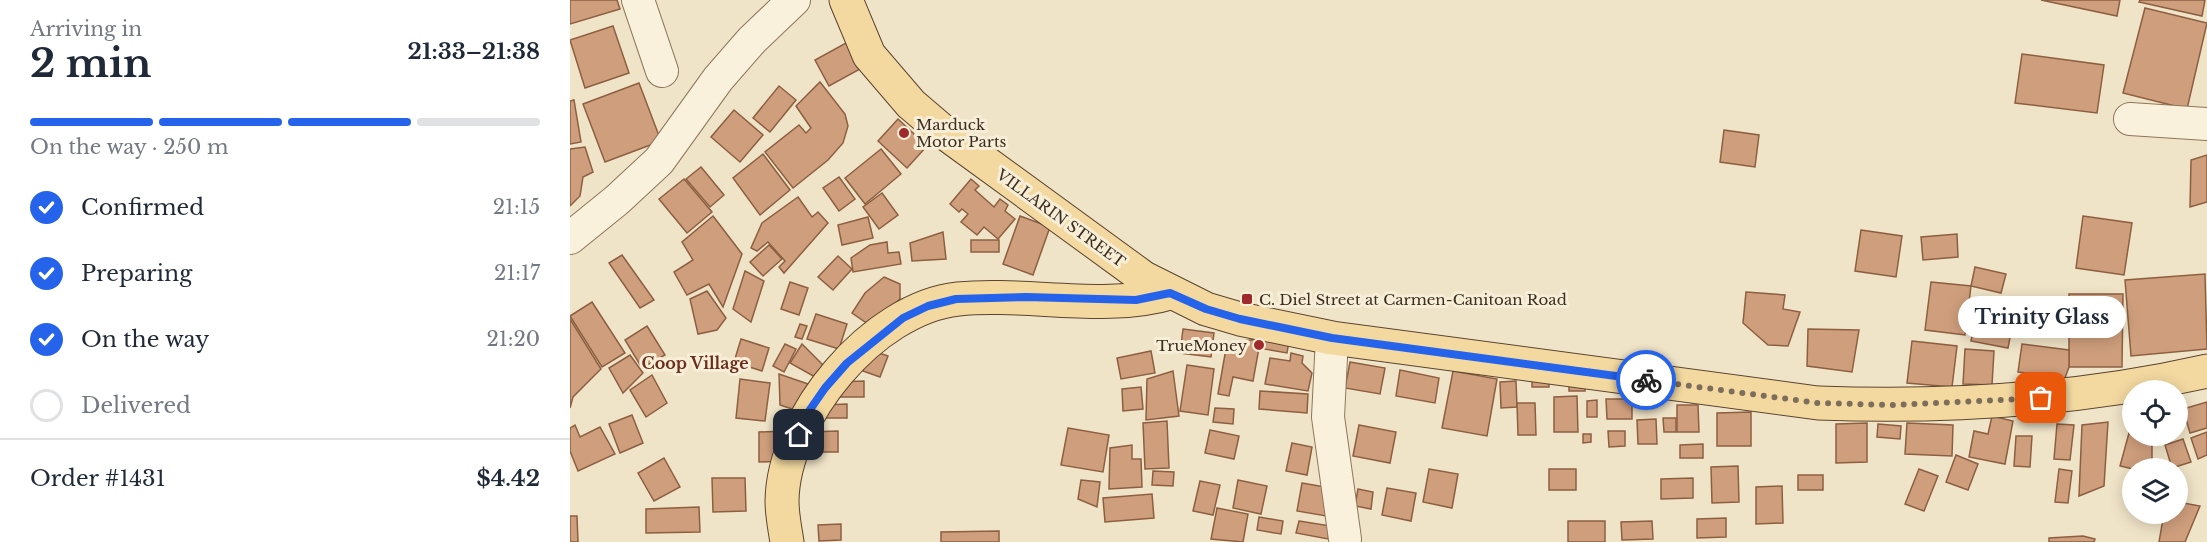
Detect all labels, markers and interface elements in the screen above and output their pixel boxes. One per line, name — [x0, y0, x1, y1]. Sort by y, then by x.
text: Arriving in — [30, 17, 142, 41]
text: 21:33–21:38 — [408, 38, 540, 65]
text: 2 min — [30, 39, 151, 88]
place label: Marduck Motor Parts — [916, 115, 1007, 151]
marker: Marduck Motor Parts — [897, 126, 911, 140]
text: On the way · 250 m — [30, 135, 228, 159]
street label: VILLARIN STREET — [992, 164, 1129, 271]
icon: check — [30, 191, 63, 224]
text: Confirmed — [81, 194, 204, 221]
text: 21:15 — [493, 195, 540, 219]
icon: check — [30, 257, 63, 290]
text: Preparing — [81, 260, 192, 287]
text: 21:17 — [494, 261, 540, 285]
place label: C. Diel Street at Carmen-Canitoan Road — [1259, 290, 1567, 309]
marker: C. Diel Street at Carmen-Canitoan Road — [1240, 292, 1254, 306]
callout: Trinity Glass — [1957, 296, 2125, 338]
text: Trinity Glass — [1975, 305, 2109, 329]
icon: check — [30, 323, 63, 356]
text: On the way — [81, 326, 209, 353]
text: 21:20 — [486, 327, 540, 351]
place label: TrueMoney — [1156, 336, 1247, 355]
marker: TrueMoney — [1252, 338, 1266, 352]
courier — [1616, 350, 1676, 410]
district label: Coop Village — [641, 353, 749, 373]
icon: bike — [1630, 364, 1663, 397]
pin — [2015, 372, 2066, 423]
map controls — [2122, 380, 2188, 524]
button: locate — [2122, 380, 2188, 446]
icon: bag — [2024, 381, 2057, 414]
text: Delivered — [81, 392, 191, 419]
pin — [773, 409, 824, 460]
icon: home — [782, 418, 815, 451]
button: layers — [2122, 458, 2188, 524]
text: Order #1431 — [30, 465, 165, 492]
text: $4.42 — [477, 465, 540, 492]

